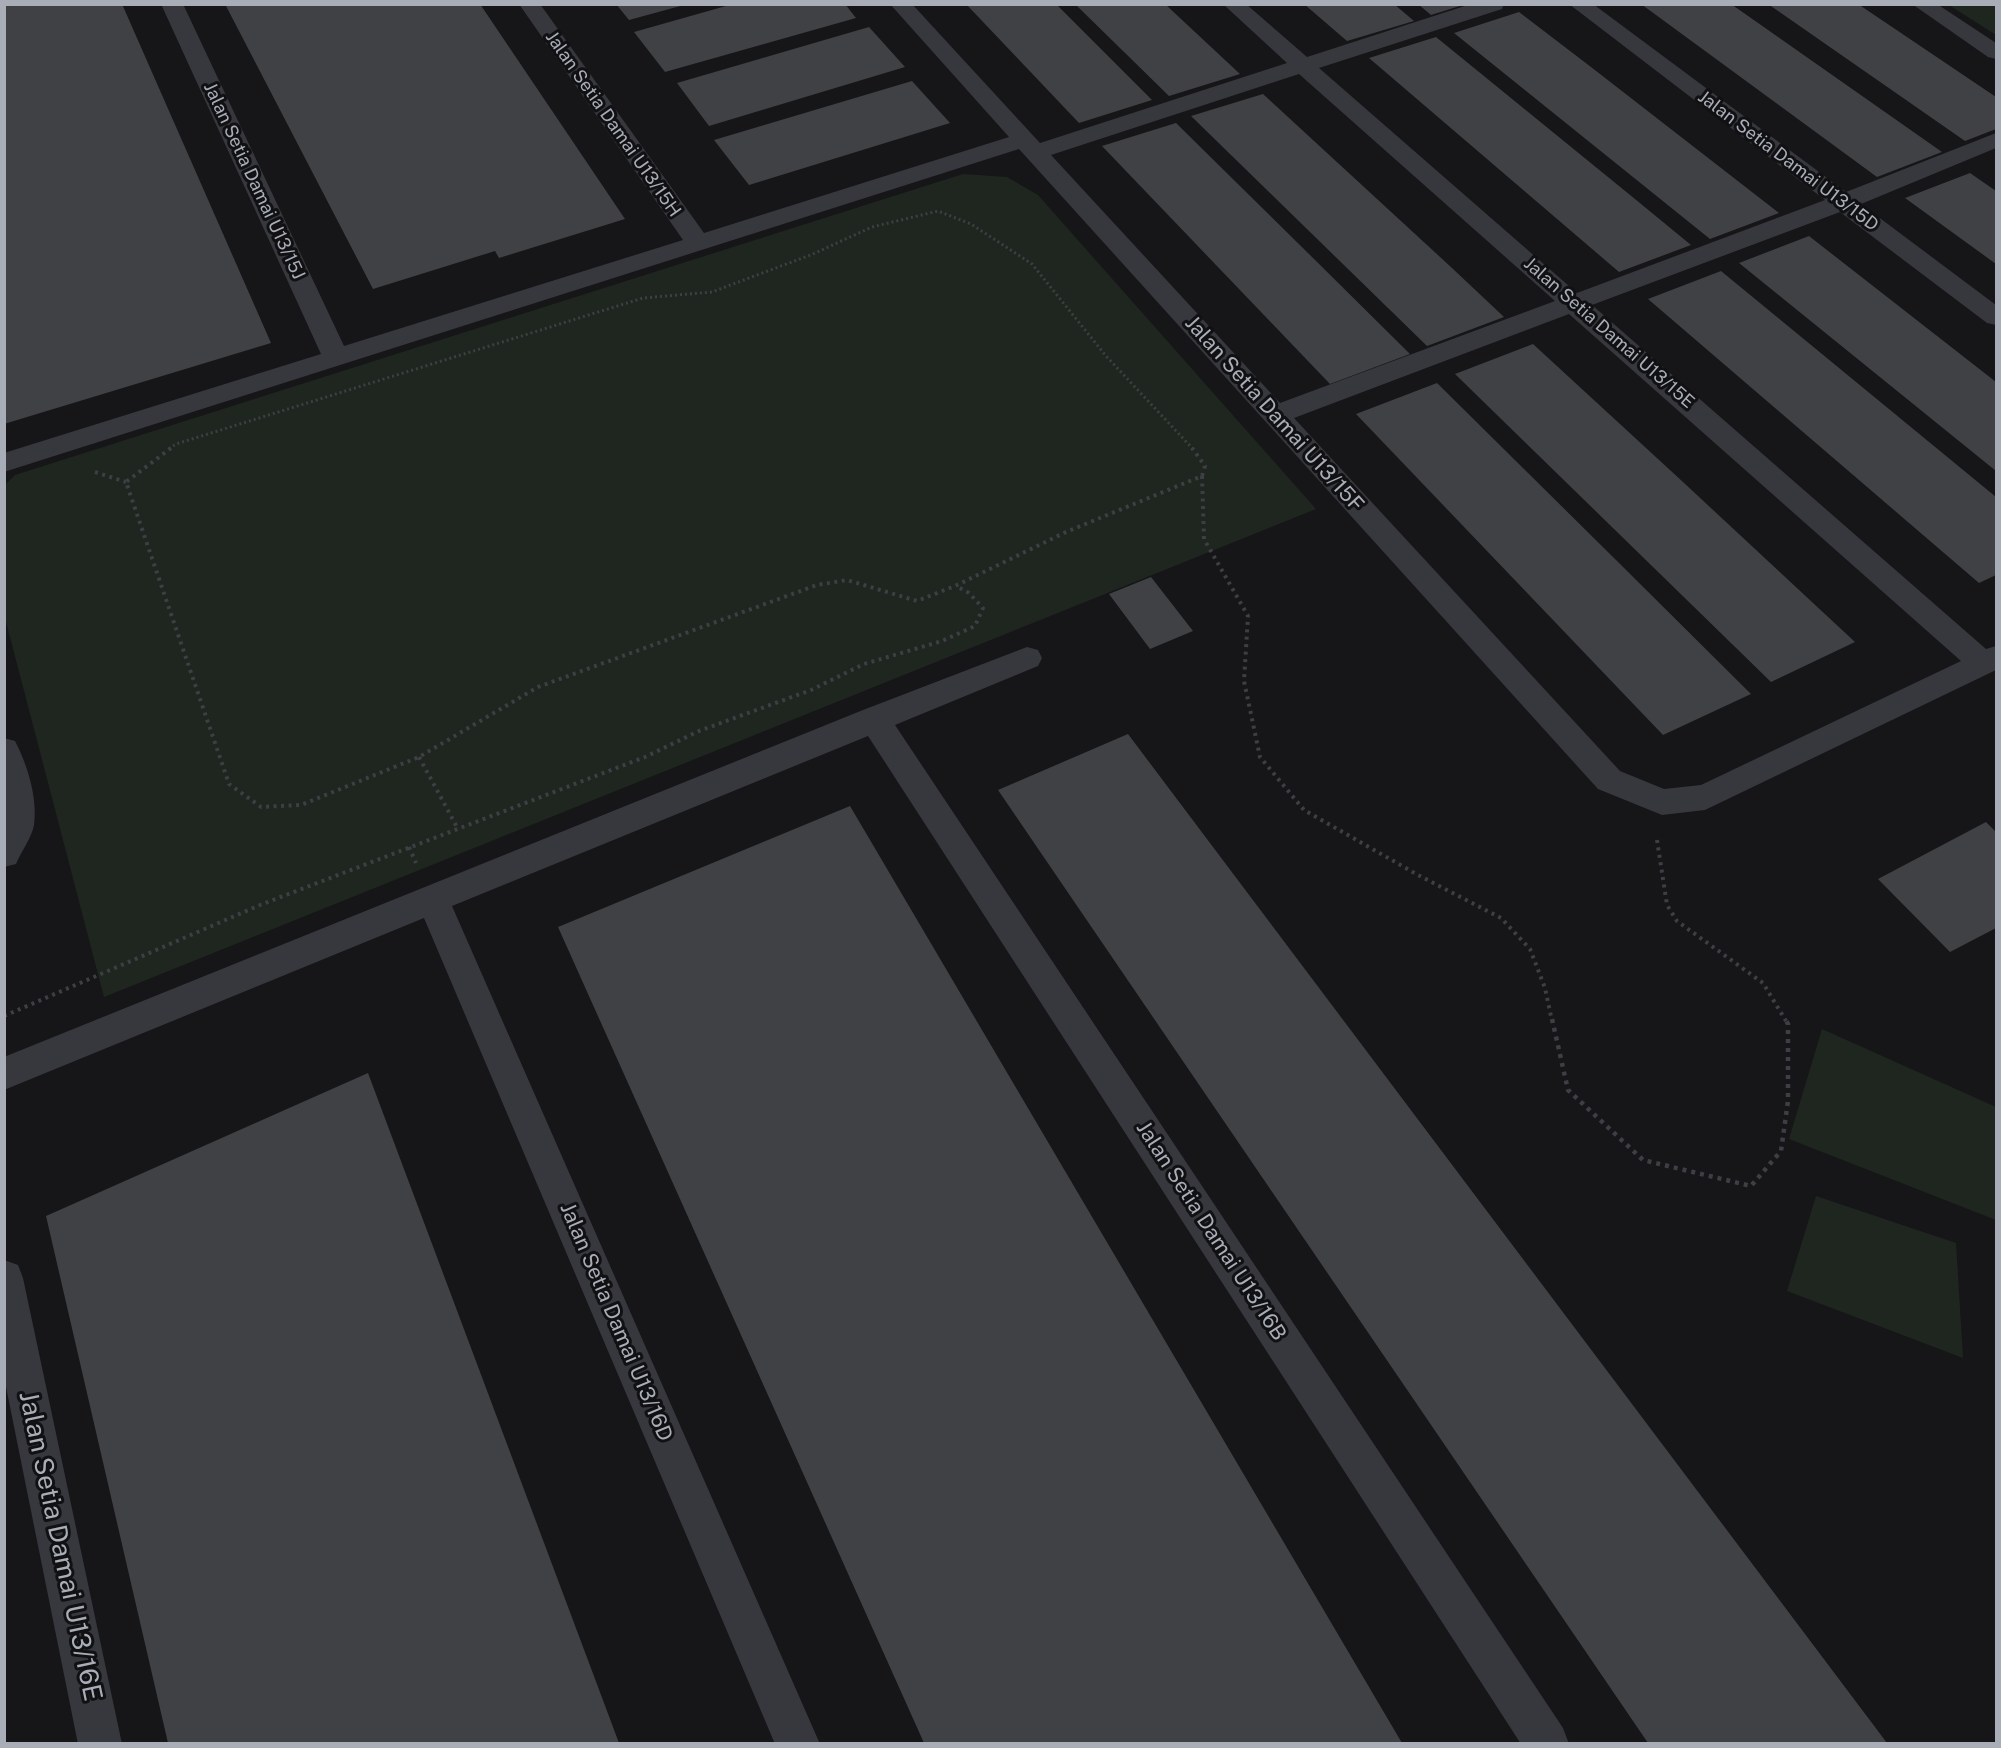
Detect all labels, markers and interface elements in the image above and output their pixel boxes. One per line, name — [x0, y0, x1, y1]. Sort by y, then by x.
street label: Jalan Setia Damai U13/15H — [541, 27, 685, 221]
street label: Jalan Setia Damai U13/15J — [199, 79, 309, 283]
street label: Jalan Setia Damai U13/15D — [1694, 86, 1882, 236]
street label: Jalan Setia Damai U13/15E — [1519, 253, 1699, 413]
street label: Jalan Setia Damai U13/15F — [1179, 311, 1369, 517]
street label: Jalan Setia Damai U13/16B — [1131, 1117, 1291, 1345]
street label: Jalan Setia Damai U13/16D — [554, 1199, 678, 1445]
street label: Jalan Setia Damai U13/16E — [12, 1388, 108, 1704]

